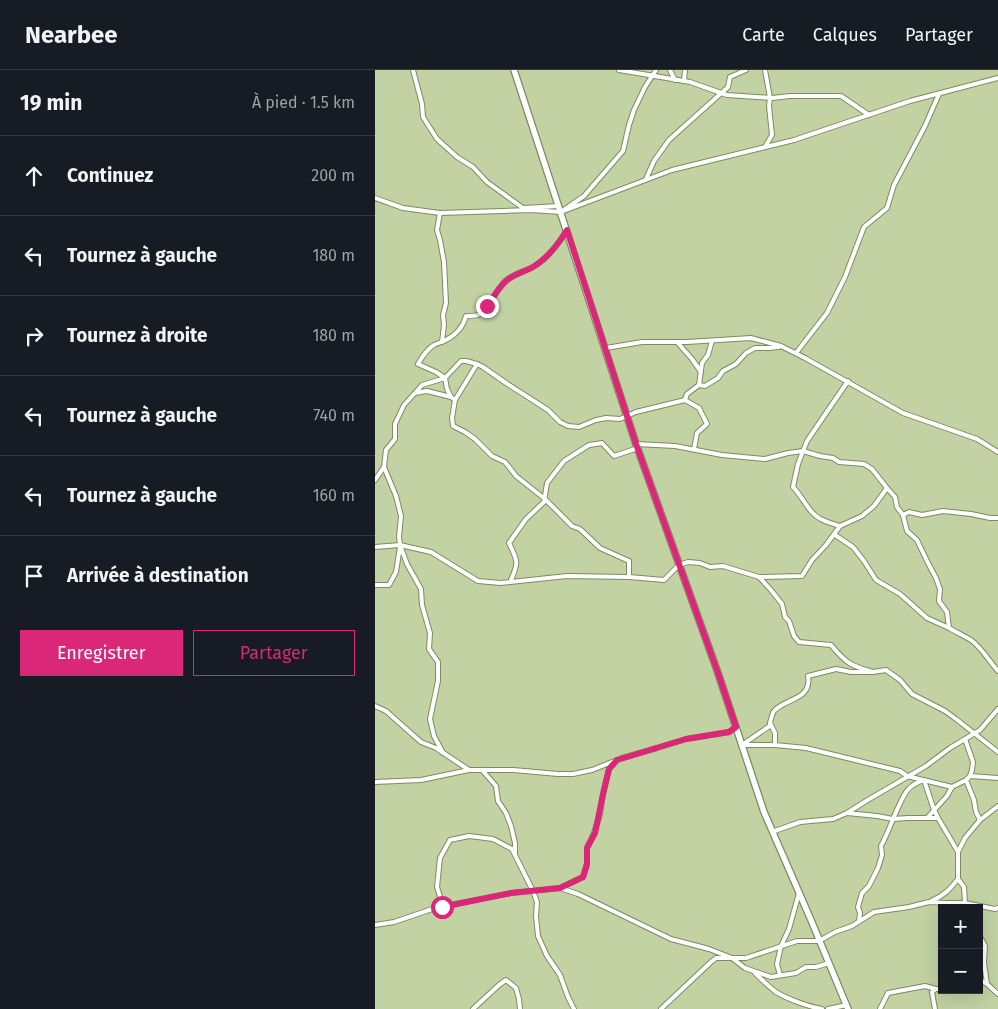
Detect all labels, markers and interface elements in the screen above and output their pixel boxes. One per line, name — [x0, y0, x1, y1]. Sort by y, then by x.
text: Nearbee — [25, 21, 118, 49]
text: Carte — [742, 24, 785, 46]
text: Calques — [813, 24, 877, 46]
text: Partager — [905, 24, 973, 46]
text: 19 min — [20, 90, 82, 116]
text: À pied · 1.5 km — [252, 93, 355, 112]
icon: ahead — [20, 162, 48, 190]
text: Continuez — [67, 164, 153, 187]
text: 200 m — [311, 166, 355, 185]
icon: left — [20, 242, 48, 270]
text: Tournez à gauche — [67, 244, 217, 267]
text: 180 m — [312, 246, 355, 265]
route end — [476, 295, 499, 318]
icon: right — [20, 322, 48, 350]
text: Tournez à droite — [67, 324, 208, 347]
text: 180 m — [312, 326, 355, 345]
icon: left — [20, 402, 48, 430]
text: Tournez à gauche — [67, 404, 217, 427]
text: 740 m — [313, 406, 355, 425]
icon: left — [20, 482, 48, 510]
text: Tournez à gauche — [67, 484, 217, 507]
text: 160 m — [313, 486, 355, 505]
icon: arrive — [20, 562, 48, 590]
text: Arrivée à destination — [67, 564, 249, 587]
button: Enregistrer — [20, 630, 183, 676]
button: Partager — [193, 630, 355, 676]
route start — [431, 896, 454, 919]
map controls — [938, 904, 983, 994]
button: + — [938, 904, 983, 949]
button: − — [938, 949, 983, 994]

